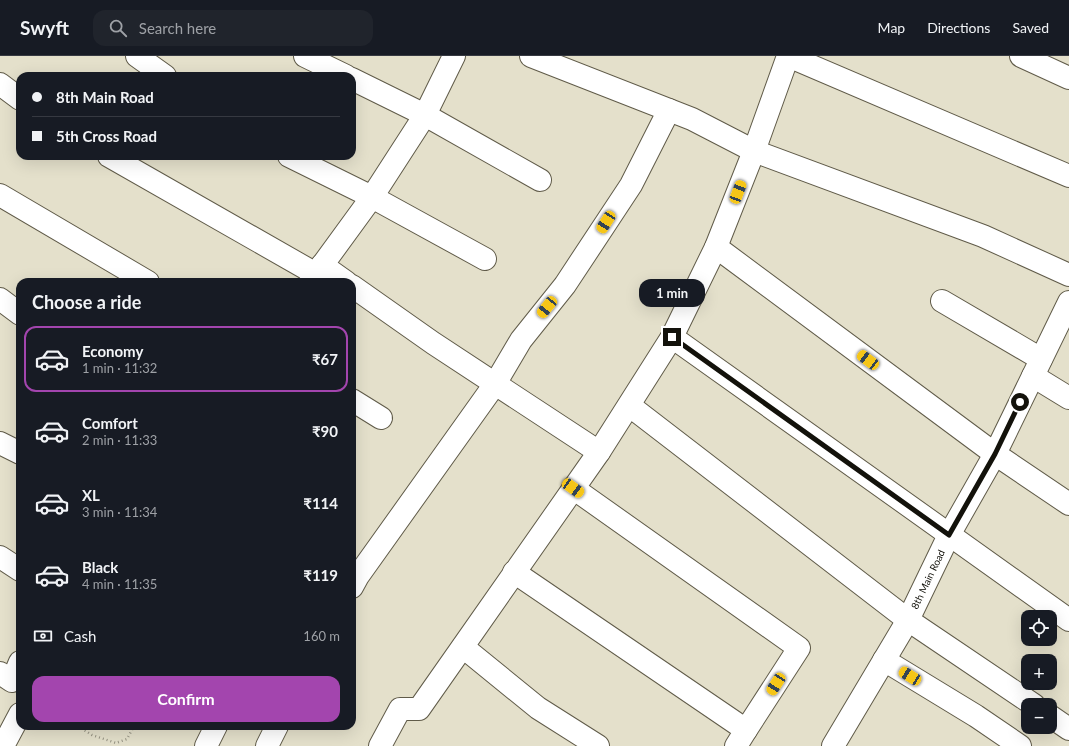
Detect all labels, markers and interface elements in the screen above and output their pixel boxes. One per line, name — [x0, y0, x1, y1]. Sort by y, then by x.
search box — [93, 10, 373, 46]
text: Swyft — [20, 16, 69, 39]
icon: search — [107, 17, 129, 39]
text: Search here — [139, 19, 216, 37]
text: Map — [878, 19, 905, 36]
text: Directions — [927, 19, 990, 36]
text: Saved — [1012, 19, 1049, 36]
text: 8th Main Road — [56, 88, 154, 106]
text: 5th Cross Road — [56, 127, 157, 145]
car — [728, 179, 748, 205]
car — [594, 209, 618, 235]
callout: 1 min — [639, 279, 705, 307]
text: 1 min — [656, 285, 688, 301]
text: Choose a ride — [32, 291, 141, 313]
car — [535, 294, 559, 320]
route end — [663, 328, 681, 346]
icon: car — [34, 341, 70, 377]
text: Economy — [82, 342, 143, 360]
car — [855, 348, 881, 372]
text: ₹67 — [312, 350, 338, 368]
text: 1 min · 11:32 — [82, 360, 157, 376]
route start — [1011, 393, 1029, 411]
icon: car — [34, 413, 70, 449]
text: Comfort — [82, 414, 138, 432]
text: ₹90 — [312, 422, 338, 440]
text: 2 min · 11:33 — [82, 432, 157, 448]
car — [560, 476, 586, 500]
icon: car — [34, 485, 70, 521]
text: XL — [82, 486, 100, 504]
text: ₹114 — [303, 494, 338, 512]
text: 3 min · 11:34 — [82, 504, 157, 520]
street label: 8th Main Road — [908, 547, 947, 611]
icon: car — [34, 557, 70, 593]
text: Black — [82, 558, 118, 576]
text: ₹119 — [303, 566, 338, 584]
text: 4 min · 11:35 — [82, 576, 157, 592]
map controls — [1021, 610, 1057, 734]
button: locate — [1021, 610, 1057, 646]
icon: cash — [32, 625, 54, 647]
text: Cash — [64, 627, 96, 645]
text: 160 m — [303, 628, 340, 644]
button: + — [1021, 654, 1057, 690]
car — [897, 665, 923, 687]
car — [764, 671, 788, 697]
button: Confirm — [32, 676, 340, 722]
button: − — [1021, 698, 1057, 734]

